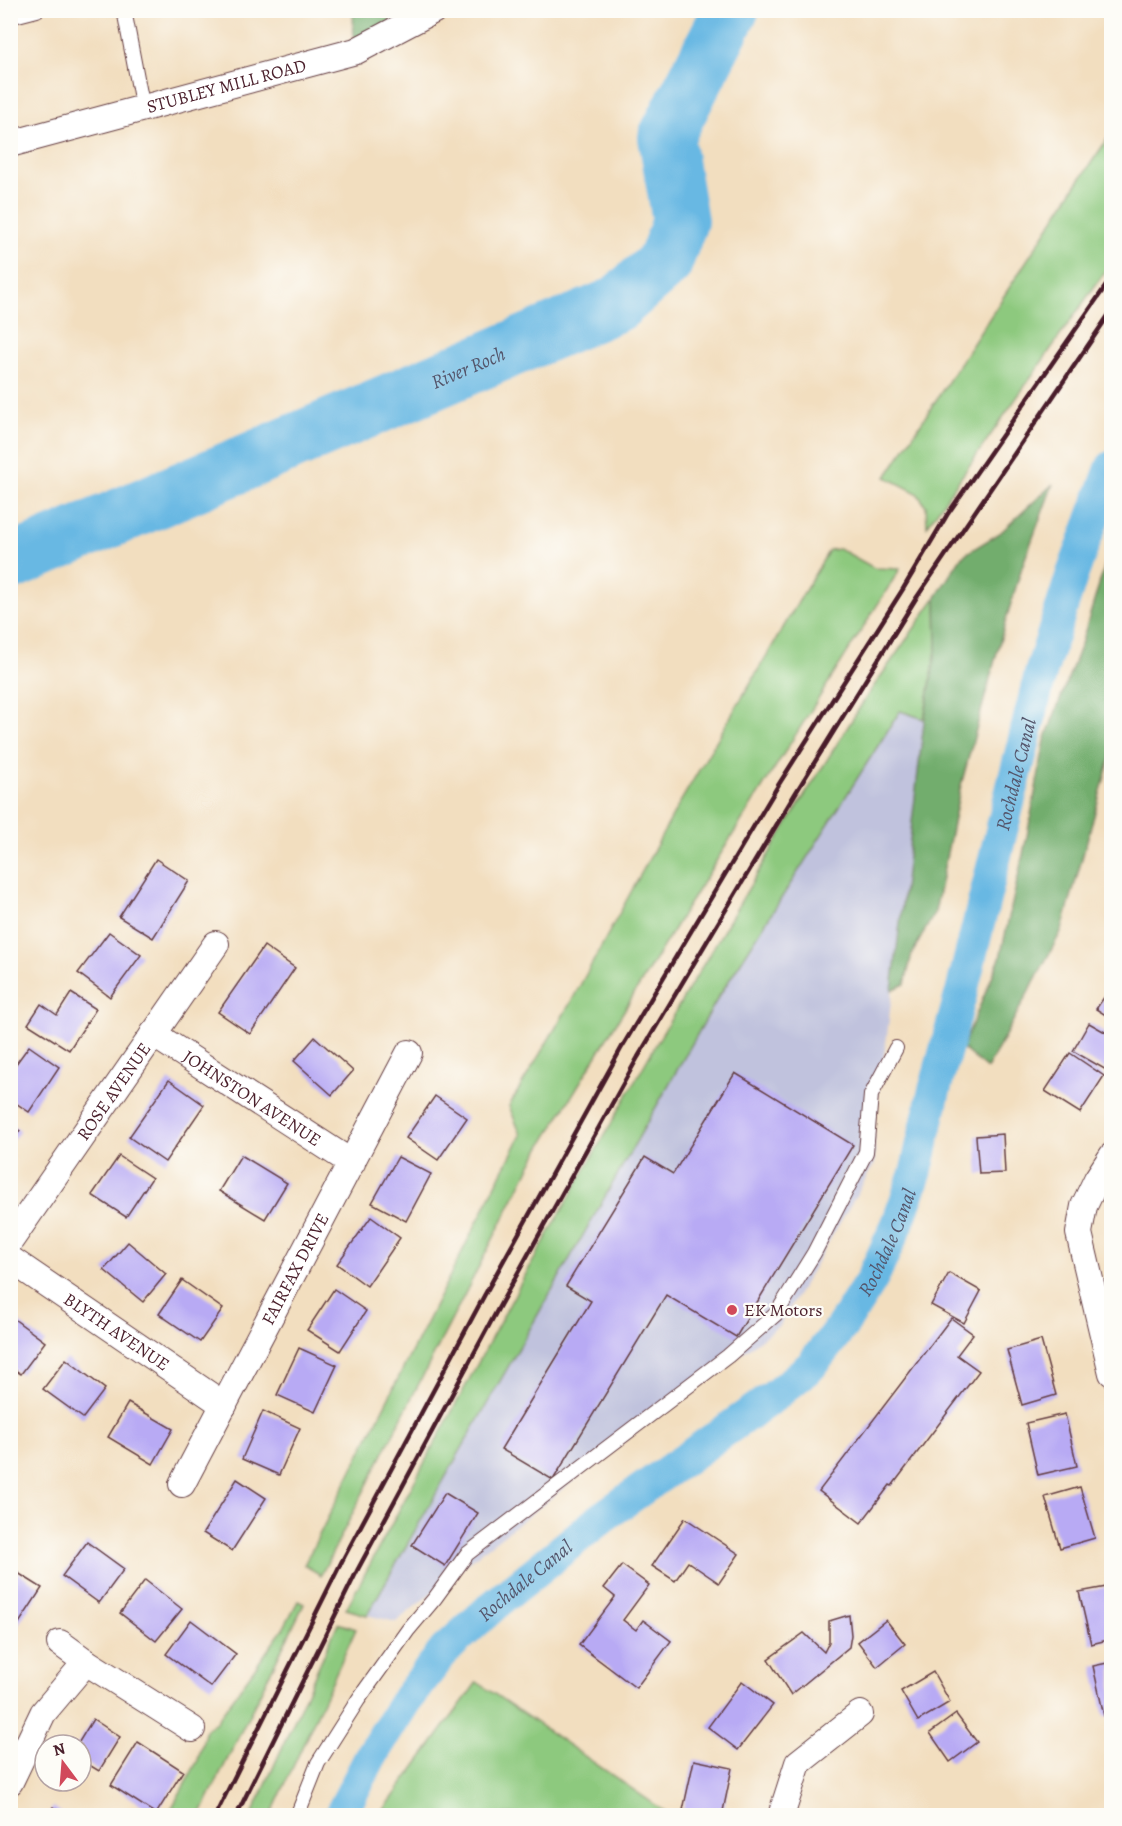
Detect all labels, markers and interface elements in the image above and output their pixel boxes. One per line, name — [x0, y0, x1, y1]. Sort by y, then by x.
street label: STUBLEY MILL ROAD — [144, 53, 309, 119]
water label: River Roch — [427, 340, 509, 395]
water label: Rochdale Canal — [989, 715, 1043, 833]
street label: ROSE AVENUE — [71, 1038, 156, 1145]
street label: JOHNSTON AVENUE — [178, 1045, 326, 1152]
water label: Rochdale Canal — [851, 1185, 922, 1301]
street label: FAIRFAX DRIVE — [256, 1209, 335, 1329]
street label: BLYTH AVENUE — [59, 1287, 174, 1376]
place label: EK Motors — [744, 1298, 822, 1322]
marker: EK Motors — [725, 1303, 739, 1317]
water label: Rochdale Canal — [472, 1534, 578, 1627]
north arrow — [33, 1733, 93, 1793]
text: N — [51, 1737, 68, 1762]

